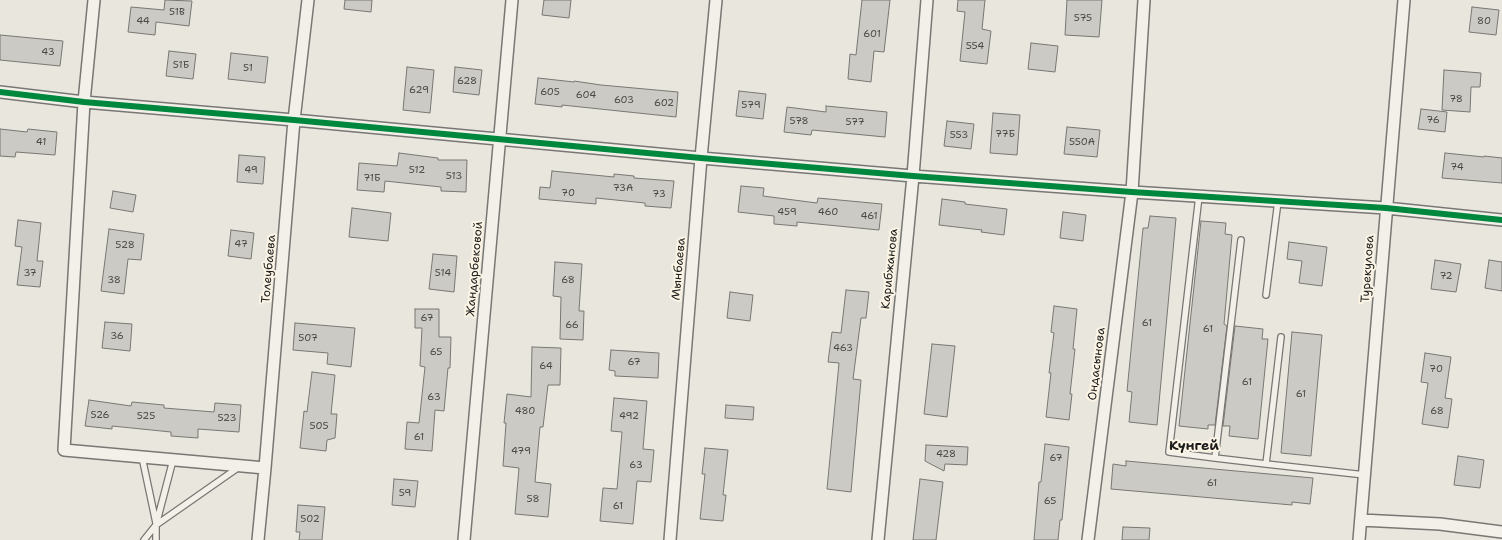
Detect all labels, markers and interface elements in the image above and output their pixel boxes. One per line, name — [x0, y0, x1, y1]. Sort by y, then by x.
house number: 51В — [169, 6, 185, 18]
house number: 575 — [1074, 12, 1092, 24]
house number: 44 — [136, 15, 150, 27]
house number: 80 — [1477, 15, 1491, 27]
house number: 601 — [863, 28, 881, 40]
house number: 554 — [966, 40, 984, 52]
house number: 43 — [41, 46, 55, 58]
house number: 51Б — [173, 59, 189, 71]
house number: 51 — [243, 62, 253, 74]
house number: 628 — [457, 75, 477, 87]
house number: 629 — [409, 84, 429, 96]
house number: 605 — [540, 86, 560, 98]
house number: 604 — [576, 89, 596, 101]
house number: 78 — [1449, 93, 1463, 105]
house number: 603 — [614, 94, 634, 106]
house number: 602 — [654, 97, 674, 109]
house number: 579 — [741, 99, 761, 111]
house number: 76 — [1426, 114, 1440, 126]
house number: 578 — [789, 115, 809, 127]
house number: 577 — [845, 116, 865, 128]
house number: 77Б — [995, 128, 1015, 140]
house number: 553 — [950, 129, 968, 141]
house number: 41 — [36, 136, 46, 148]
house number: 550А — [1069, 136, 1095, 148]
house number: 74 — [1450, 161, 1464, 173]
house number: 49 — [244, 164, 258, 176]
house number: 512 — [409, 164, 425, 176]
house number: 513 — [446, 170, 462, 182]
house number: 71Б — [363, 172, 381, 184]
house number: 73А — [613, 182, 633, 194]
house number: 70 — [561, 187, 575, 199]
house number: 73 — [652, 188, 666, 200]
house number: 459 — [777, 206, 797, 218]
house number: 460 — [818, 206, 838, 218]
house number: 461 — [860, 210, 878, 222]
street label: Жандарбековой — [464, 221, 486, 317]
street label: Карибжанова — [879, 228, 901, 310]
street label: Толеубаева — [259, 234, 279, 304]
street label: Турекулова — [1358, 235, 1378, 303]
street label: Мынбаева — [669, 237, 689, 301]
house number: 47 — [234, 238, 248, 250]
house number: 528 — [115, 239, 135, 251]
house number: 37 — [23, 267, 37, 279]
house number: 514 — [435, 267, 451, 279]
house number: 72 — [1439, 270, 1453, 282]
house number: 38 — [107, 274, 121, 286]
house number: 68 — [561, 274, 575, 286]
house number: 67 — [421, 312, 433, 324]
house number: 61 — [1142, 317, 1152, 329]
house number: 66 — [565, 319, 579, 331]
house number: 61 — [1203, 323, 1213, 335]
street label: Ондасынова — [1085, 327, 1109, 401]
house number: 36 — [110, 330, 124, 342]
house number: 507 — [298, 332, 318, 344]
house number: 463 — [833, 342, 853, 354]
house number: 65 — [430, 346, 442, 358]
house number: 67 — [628, 356, 640, 368]
house number: 64 — [539, 360, 553, 372]
house number: 70 — [1429, 363, 1443, 375]
house number: 61 — [1242, 376, 1252, 388]
house number: 61 — [1296, 388, 1306, 400]
house number: 63 — [427, 391, 441, 403]
house number: 480 — [515, 405, 535, 417]
house number: 68 — [1430, 405, 1444, 417]
house number: 526 — [90, 409, 110, 421]
house number: 525 — [137, 410, 155, 422]
house number: 492 — [619, 410, 639, 422]
house number: 523 — [217, 412, 237, 424]
house number: 505 — [309, 420, 329, 432]
house number: 61 — [414, 431, 424, 443]
district label: Күнгей — [1169, 438, 1219, 454]
house number: 479 — [511, 445, 531, 457]
house number: 428 — [936, 448, 956, 460]
house number: 67 — [1050, 452, 1062, 464]
house number: 63 — [629, 459, 643, 471]
house number: 61 — [1207, 477, 1217, 489]
house number: 59 — [399, 487, 411, 499]
house number: 58 — [527, 493, 539, 505]
house number: 65 — [1044, 495, 1056, 507]
house number: 61 — [613, 500, 623, 512]
house number: 502 — [300, 513, 320, 525]

